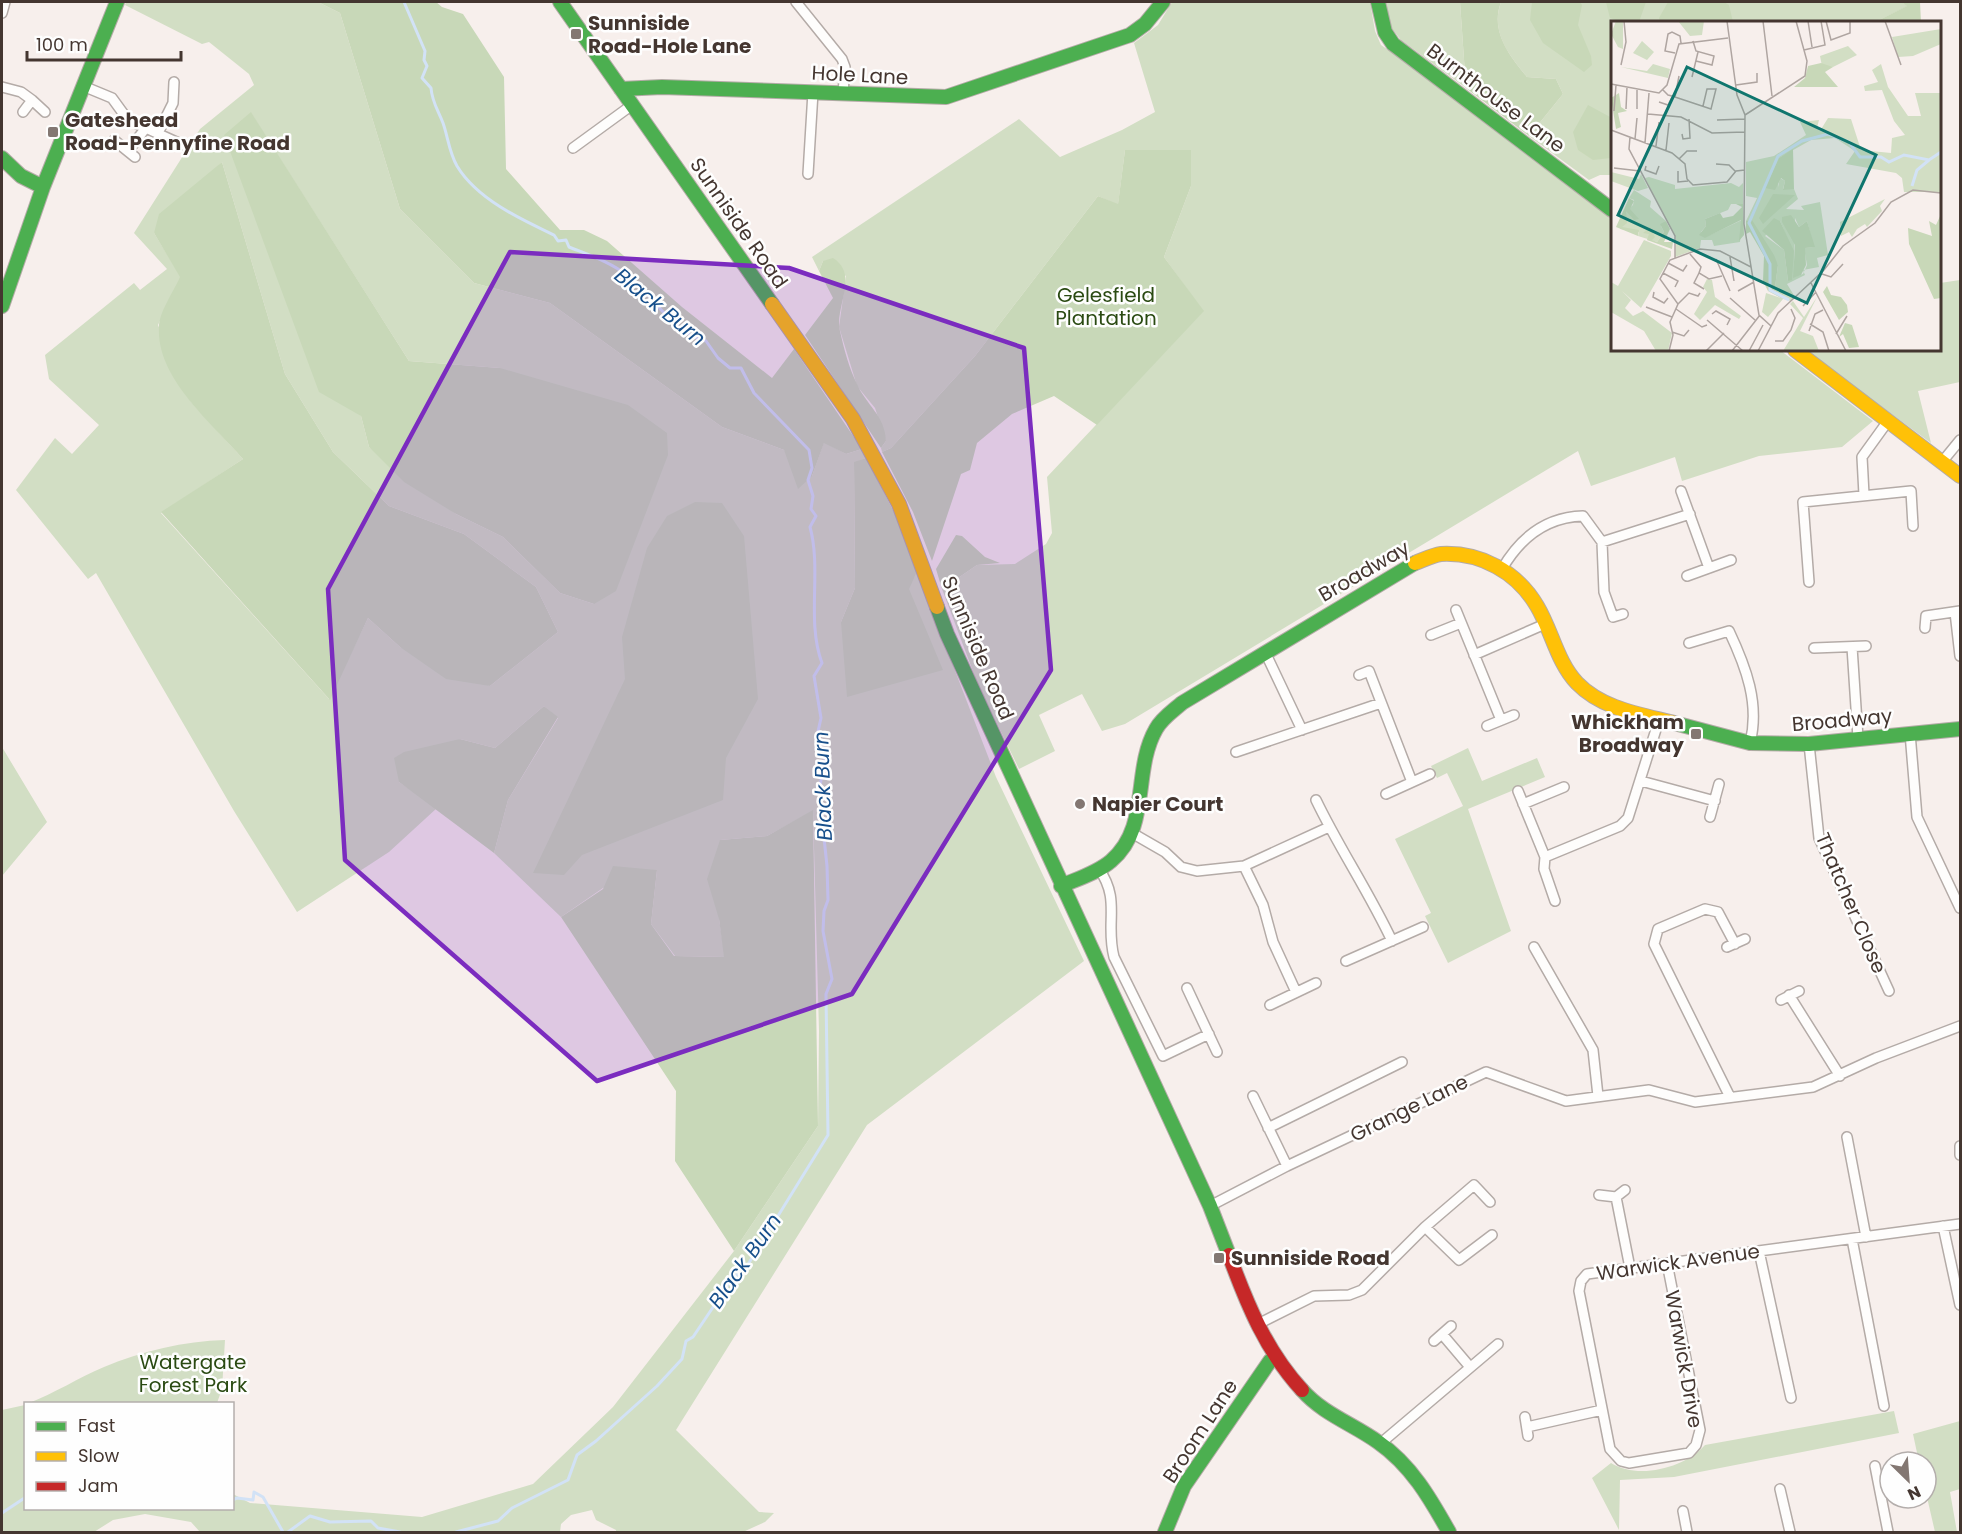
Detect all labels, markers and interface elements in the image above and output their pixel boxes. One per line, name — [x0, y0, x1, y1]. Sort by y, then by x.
place label: Sunniside Road-Hole Lane — [588, 9, 751, 60]
inset map — [1611, 21, 1941, 351]
scale bar — [27, 24, 182, 62]
marker: Sunniside Road-Hole Lane — [569, 27, 583, 41]
text: 100 m — [36, 32, 88, 57]
street label: Burnthouse Lane — [1421, 37, 1571, 159]
street label: Hole Lane — [811, 58, 909, 92]
place label: Gateshead Road-Pennyfine Road — [65, 106, 290, 157]
marker: Gateshead Road-Pennyfine Road — [46, 125, 60, 139]
street label: Sunniside Road — [683, 152, 795, 294]
water label: Black Burn — [609, 261, 712, 352]
park label: Gelesfield Plantation — [1055, 281, 1157, 332]
street label: Broadway — [1313, 534, 1415, 608]
street label: Sunniside Road — [935, 572, 1021, 724]
street label: Broadway — [1791, 702, 1893, 738]
place label: Whickham Broadway — [1571, 708, 1684, 759]
marker: Whickham Broadway — [1689, 727, 1703, 741]
water label: Black Burn — [806, 731, 839, 841]
place label: Napier Court — [1092, 790, 1223, 818]
marker: Napier Court — [1073, 797, 1087, 811]
street label: Thatcher Close — [1809, 828, 1893, 978]
street label: Grange Lane — [1345, 1067, 1473, 1149]
water label: Black Burn — [701, 1207, 788, 1314]
street label: Warwick Avenue — [1595, 1237, 1761, 1287]
place label: Sunniside Road — [1231, 1244, 1390, 1272]
marker: Sunniside Road — [1212, 1251, 1226, 1265]
street label: Warwick Drive — [1658, 1288, 1710, 1430]
park label: Watergate Forest Park — [139, 1348, 248, 1399]
street label: Broom Lane — [1156, 1374, 1244, 1488]
legend — [24, 1402, 234, 1510]
text: Fast — [78, 1413, 115, 1438]
text: Slow — [78, 1443, 120, 1468]
north arrow — [1878, 1450, 1938, 1510]
text: Jam — [78, 1473, 118, 1498]
text: N — [1904, 1480, 1924, 1506]

